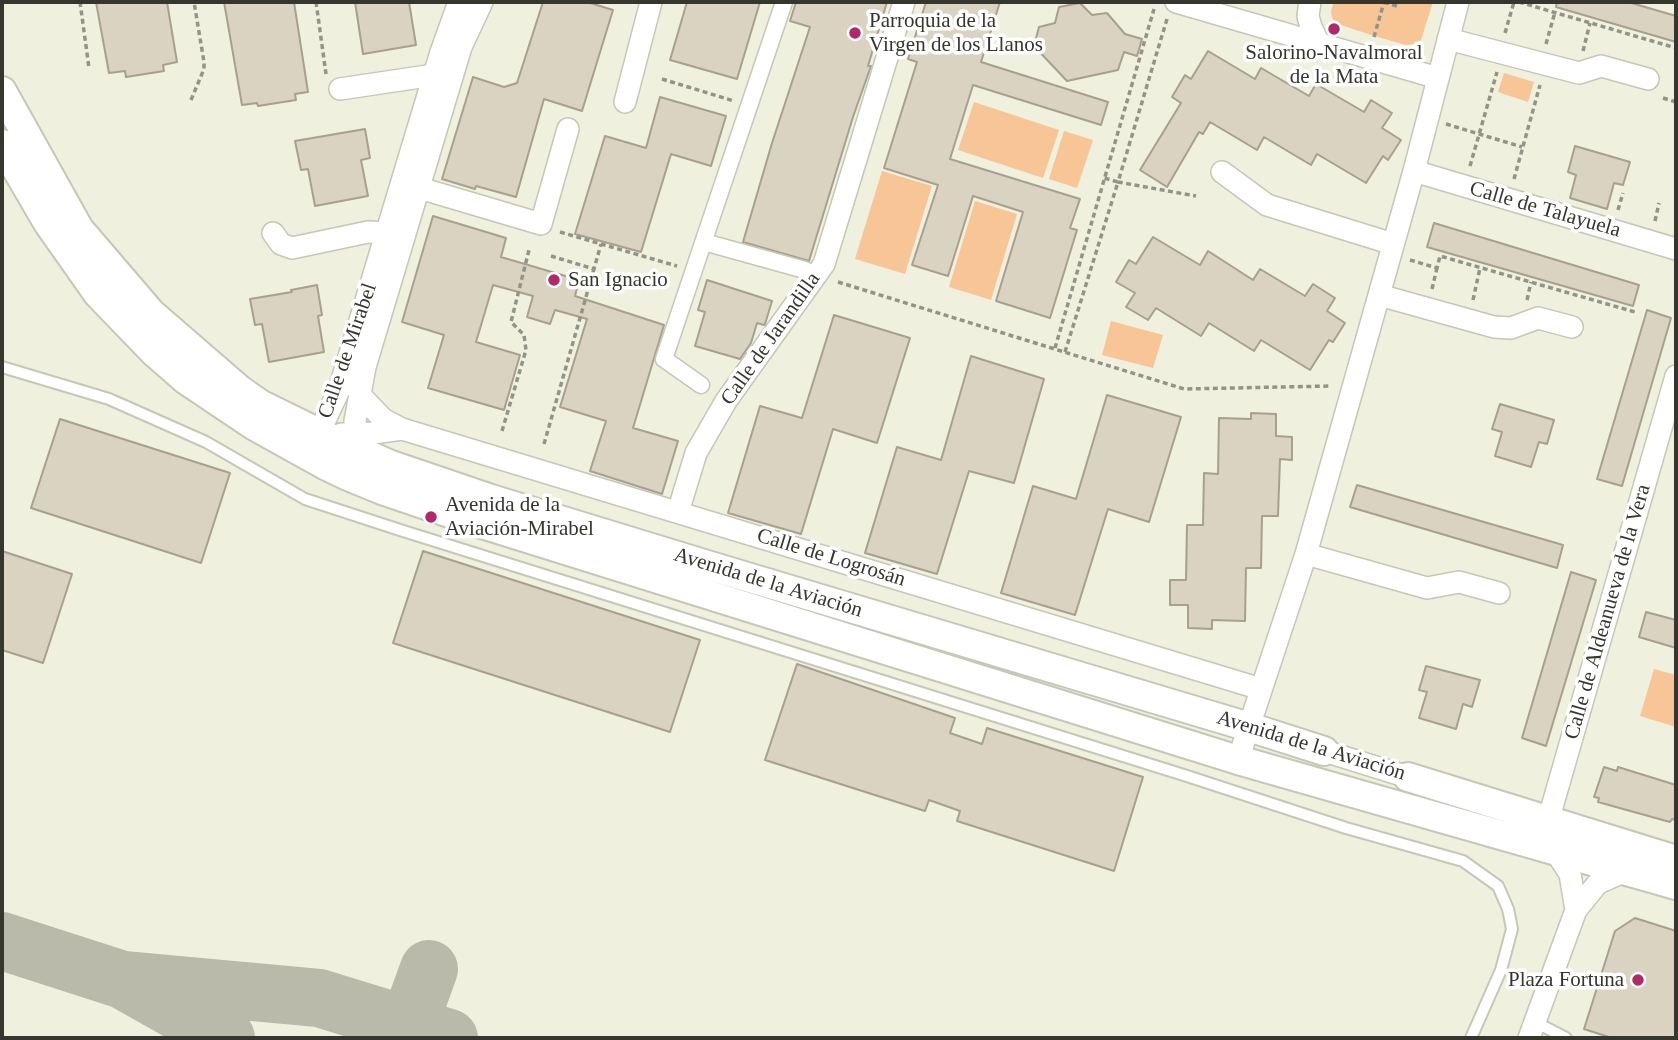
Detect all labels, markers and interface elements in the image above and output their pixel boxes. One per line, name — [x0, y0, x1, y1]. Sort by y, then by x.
place label: Parroquia de la Virgen de los Llanos — [869, 8, 1043, 58]
marker: Salorino-Navalmoral de la Mata — [1326, 21, 1342, 37]
marker: Parroquia de la Virgen de los Llanos — [847, 25, 863, 41]
place label: Salorino-Navalmoral de la Mata — [1245, 40, 1423, 90]
street label: Calle de Talayuela — [1467, 176, 1623, 244]
place label: San Ignacio — [568, 267, 668, 293]
street label: Calle de Jarandilla — [716, 268, 826, 410]
marker: San Ignacio — [546, 272, 562, 288]
street label: Calle de Mirabel — [313, 280, 383, 422]
street label: Calle de Aldeanueva de la Vera — [1559, 482, 1657, 742]
place label: Avenida de la Aviación-Mirabel — [445, 492, 594, 542]
marker: Avenida de la Aviación-Mirabel — [423, 509, 439, 525]
street label: Calle de Logrosán — [754, 523, 908, 593]
street label: Avenida de la Aviación — [671, 542, 865, 624]
street label: Avenida de la Aviación — [1214, 705, 1408, 787]
place label: Plaza Fortuna — [1508, 967, 1624, 993]
marker: Plaza Fortuna — [1630, 972, 1646, 988]

